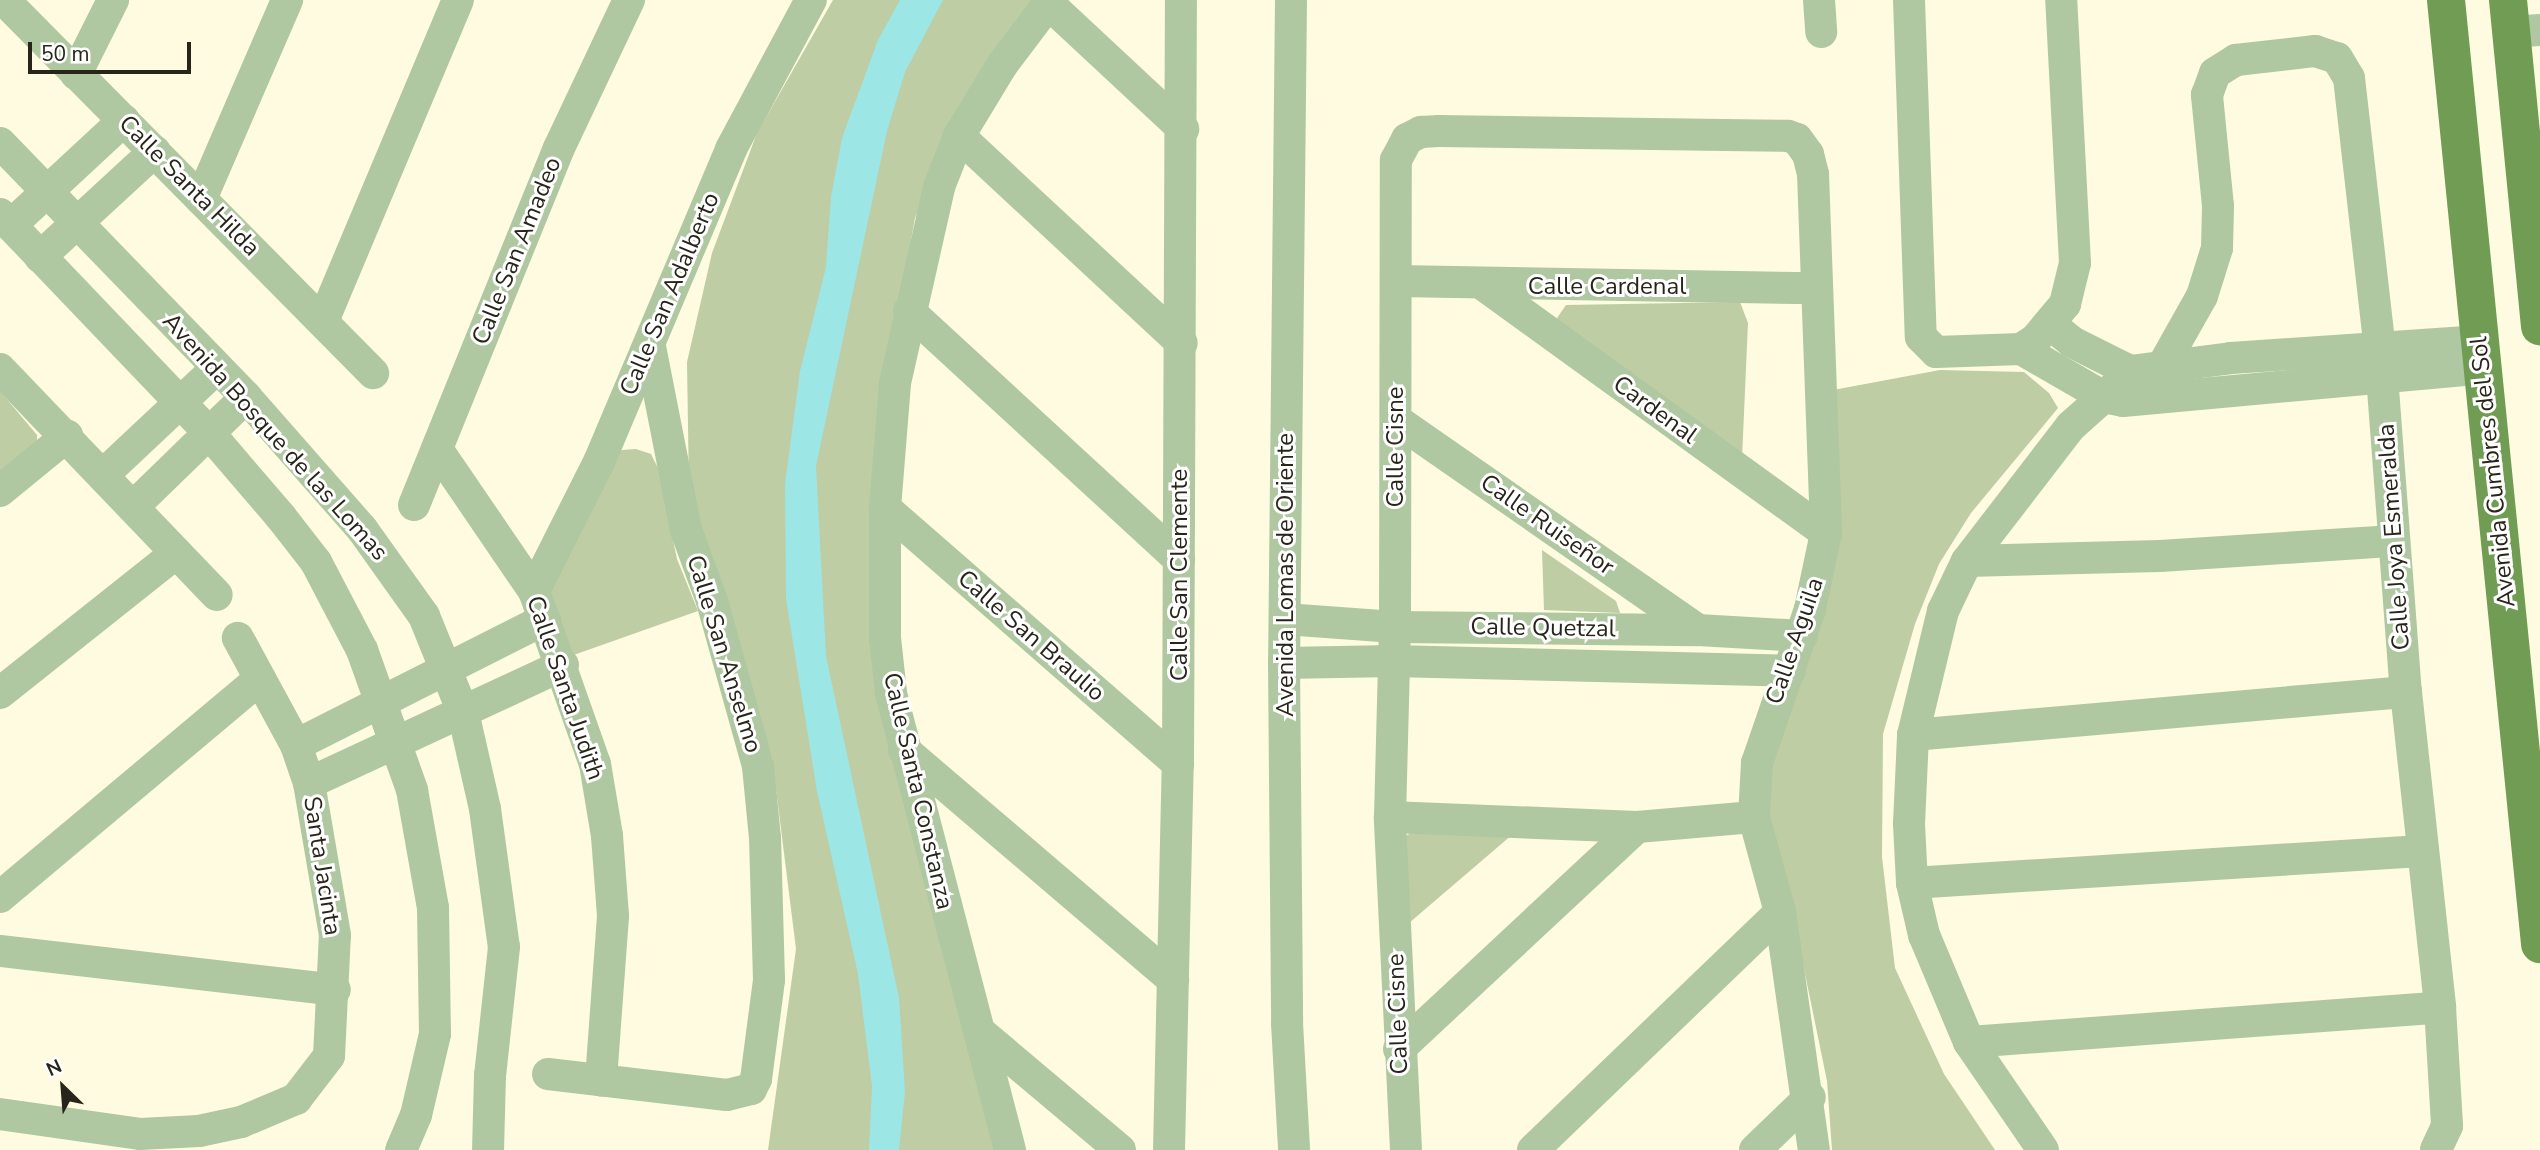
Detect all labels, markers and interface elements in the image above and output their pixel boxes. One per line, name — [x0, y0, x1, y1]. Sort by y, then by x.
scale bar — [32, 28, 194, 72]
text: 50 m — [41, 40, 90, 68]
street label: Calle Santa Hilda — [113, 110, 265, 262]
street label: Calle San Amadeo — [466, 153, 568, 349]
street label: Calle San Adalberto — [614, 188, 726, 400]
street label: Calle Cardenal — [1528, 273, 1686, 301]
street label: Avenida Bosque de las Lomas — [156, 307, 394, 567]
street label: Avenida Cumbres del Sol — [2464, 335, 2522, 609]
street label: Cardenal — [1607, 370, 1703, 450]
street label: Calle Cisne — [1382, 386, 1410, 508]
street label: Calle Joya Esmeralda — [2372, 423, 2416, 651]
street label: Avenida Lomas de Oriente — [1272, 433, 1300, 717]
street label: Calle Ruiseñor — [1475, 468, 1619, 582]
street label: Calle San Clemente — [1166, 469, 1194, 681]
street label: Calle San Anselmo — [680, 552, 768, 756]
street label: Calle San Braulio — [951, 564, 1111, 708]
street label: Calle Aguila — [1760, 574, 1830, 708]
street label: Calle Santa Judith — [520, 592, 610, 784]
street label: Calle Quetzal — [1470, 612, 1616, 644]
street label: Calle Santa Constanza — [877, 670, 959, 912]
street label: Santa Jacinta — [297, 794, 347, 938]
street label: Calle Cisne — [1381, 953, 1415, 1075]
north arrow — [28, 1052, 98, 1122]
text: N — [42, 1053, 66, 1083]

